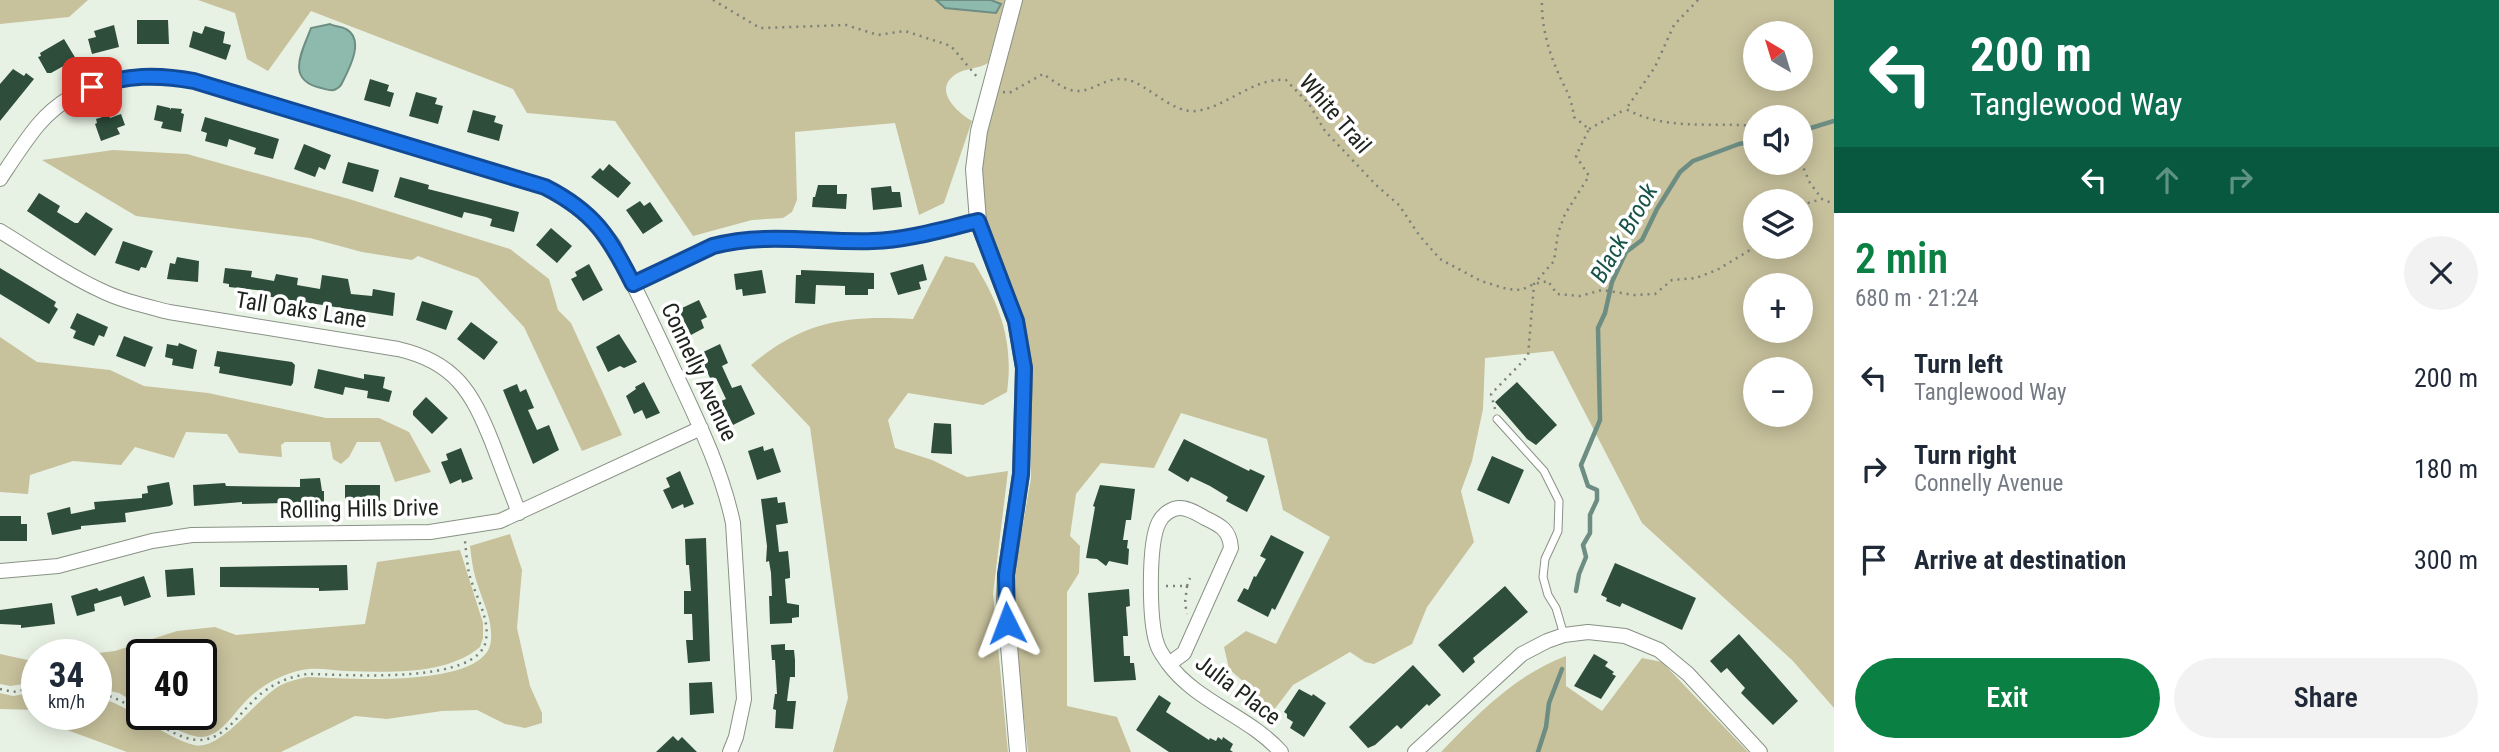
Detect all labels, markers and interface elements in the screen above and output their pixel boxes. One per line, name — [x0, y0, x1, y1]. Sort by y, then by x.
north arrow — [1743, 21, 1813, 91]
map controls — [1743, 21, 1813, 427]
text: 200 m — [1970, 26, 2092, 83]
icon: left — [1855, 28, 1946, 119]
pin — [62, 57, 122, 117]
icon: arrive — [73, 68, 111, 106]
street label: White Trail — [1293, 69, 1377, 159]
text: Tanglewood Way — [1970, 85, 2182, 123]
button: sound — [1743, 105, 1813, 175]
icon: left — [2075, 161, 2113, 199]
icon: ahead — [2148, 161, 2186, 199]
icon: right — [2221, 161, 2259, 199]
water label: Black Brook — [1585, 178, 1664, 287]
button: layers — [1743, 189, 1813, 259]
text: 2 min — [1855, 234, 1948, 283]
button: close — [2404, 236, 2478, 310]
button: + — [1743, 273, 1813, 343]
text: 680 m · 21:24 — [1855, 285, 1979, 312]
street label: Tall Oaks Lane — [233, 286, 369, 334]
street label: Connelly Avenue — [655, 299, 743, 445]
text: Turn left — [1914, 349, 2003, 379]
button: − — [1743, 357, 1813, 427]
icon: left — [1855, 359, 1893, 397]
text: 200 m — [2414, 363, 2478, 393]
text: Tanglewood Way — [1914, 379, 2067, 406]
text: Turn right — [1914, 440, 2016, 470]
icon: right — [1855, 450, 1893, 488]
text: 180 m — [2414, 454, 2478, 484]
text: Connelly Avenue — [1914, 470, 2063, 497]
street label: Rolling Hills Drive — [279, 494, 439, 524]
icon: arrive — [1855, 541, 1893, 579]
text: Arrive at destination — [1914, 545, 2126, 575]
text: 300 m — [2414, 545, 2478, 575]
position arrow — [970, 586, 1044, 660]
speed limit sign: 40 — [126, 639, 217, 730]
street label: Julia Place — [1190, 649, 1286, 731]
text: 34 — [49, 655, 84, 696]
button: Exit — [1855, 658, 2160, 738]
button: Share — [2174, 658, 2478, 738]
text: km/h — [48, 691, 85, 712]

